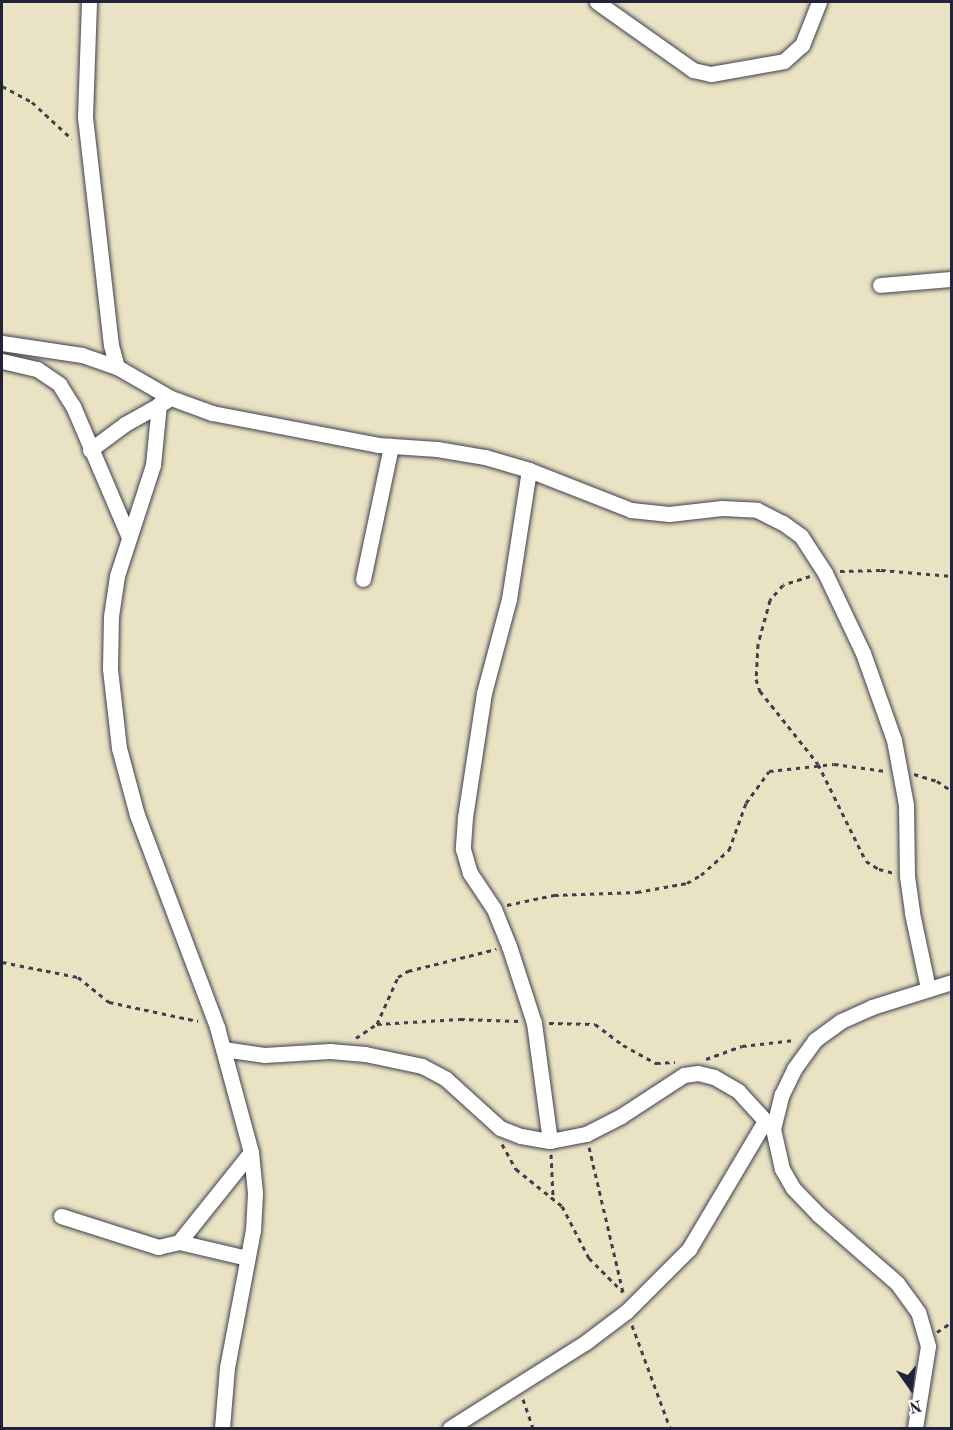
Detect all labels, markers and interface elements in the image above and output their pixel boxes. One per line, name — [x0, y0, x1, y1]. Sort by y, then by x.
north arrow — [881, 1358, 941, 1418]
text: N — [907, 1396, 923, 1415]

